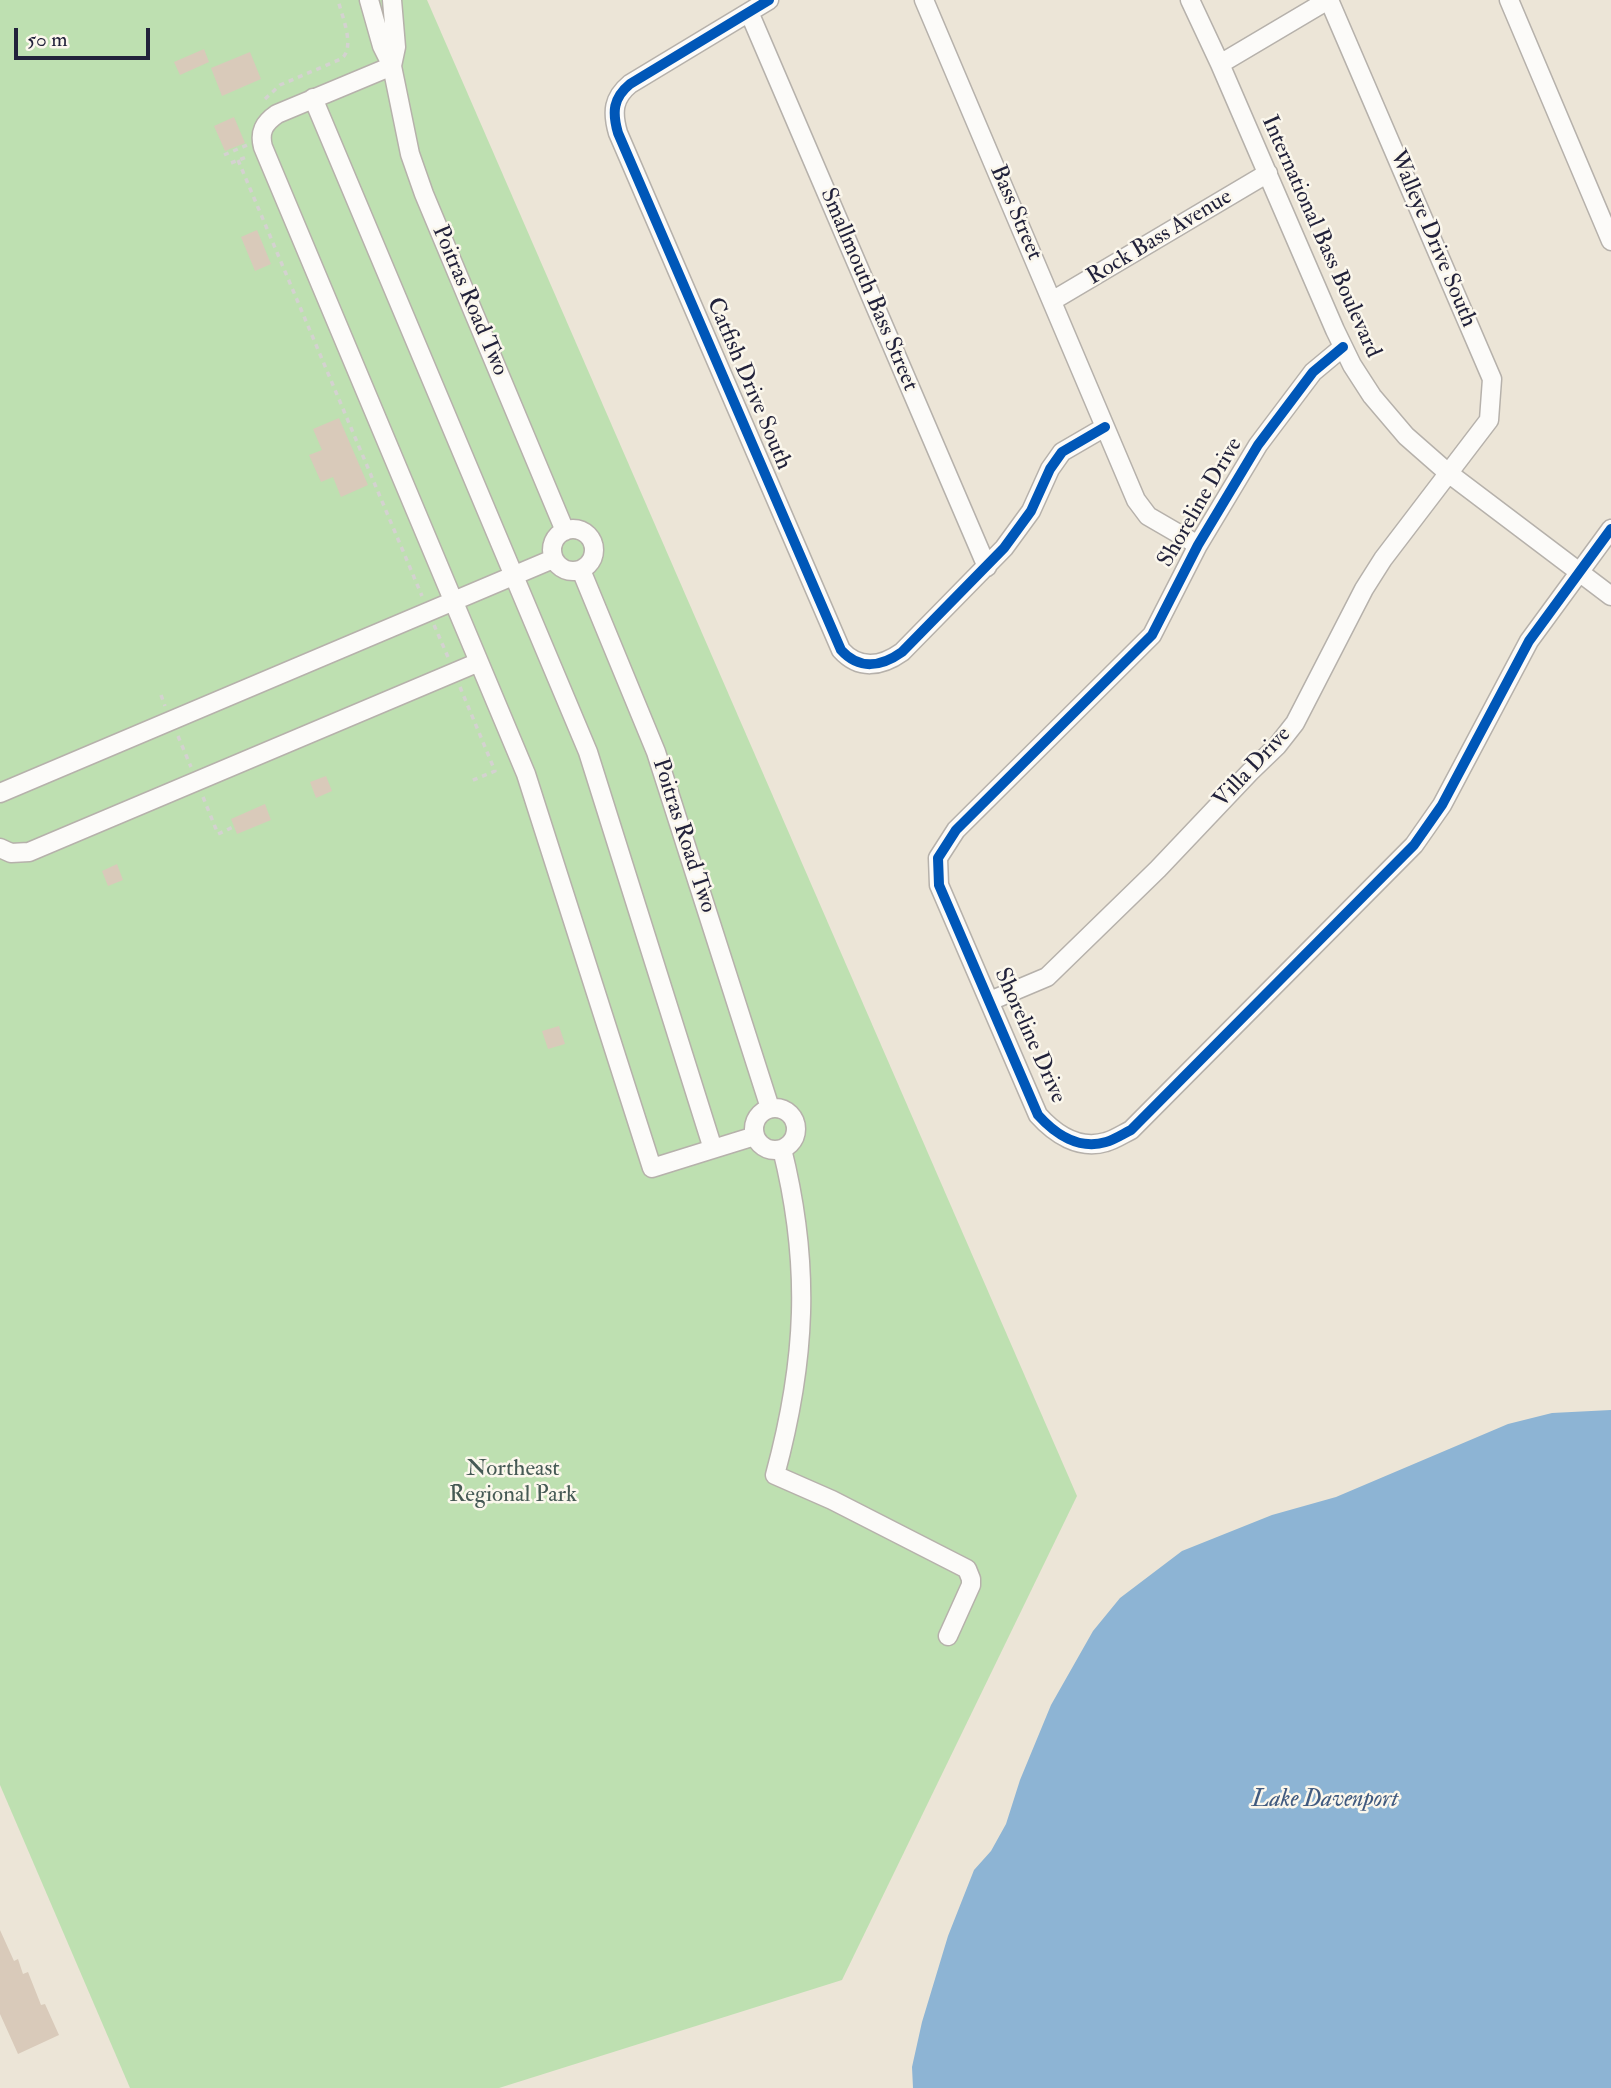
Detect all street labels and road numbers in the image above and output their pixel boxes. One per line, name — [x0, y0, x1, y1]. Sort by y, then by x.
street label: International Bass Boulevard — [1254, 112, 1386, 362]
street label: Walleye Drive South — [1382, 146, 1482, 332]
street label: Bass Street — [983, 161, 1047, 265]
street label: Rock Bass Avenue — [1083, 184, 1237, 292]
street label: Smallmouth Bass Street — [813, 185, 923, 395]
street label: Poitras Road Two — [425, 222, 513, 380]
street label: Catfish Drive South — [699, 294, 797, 474]
street label: Shoreline Drive — [1153, 433, 1249, 573]
street label: Villa Drive — [1208, 722, 1298, 814]
street label: Poitras Road Two — [645, 755, 721, 917]
street label: Shoreline Drive — [987, 964, 1071, 1108]

